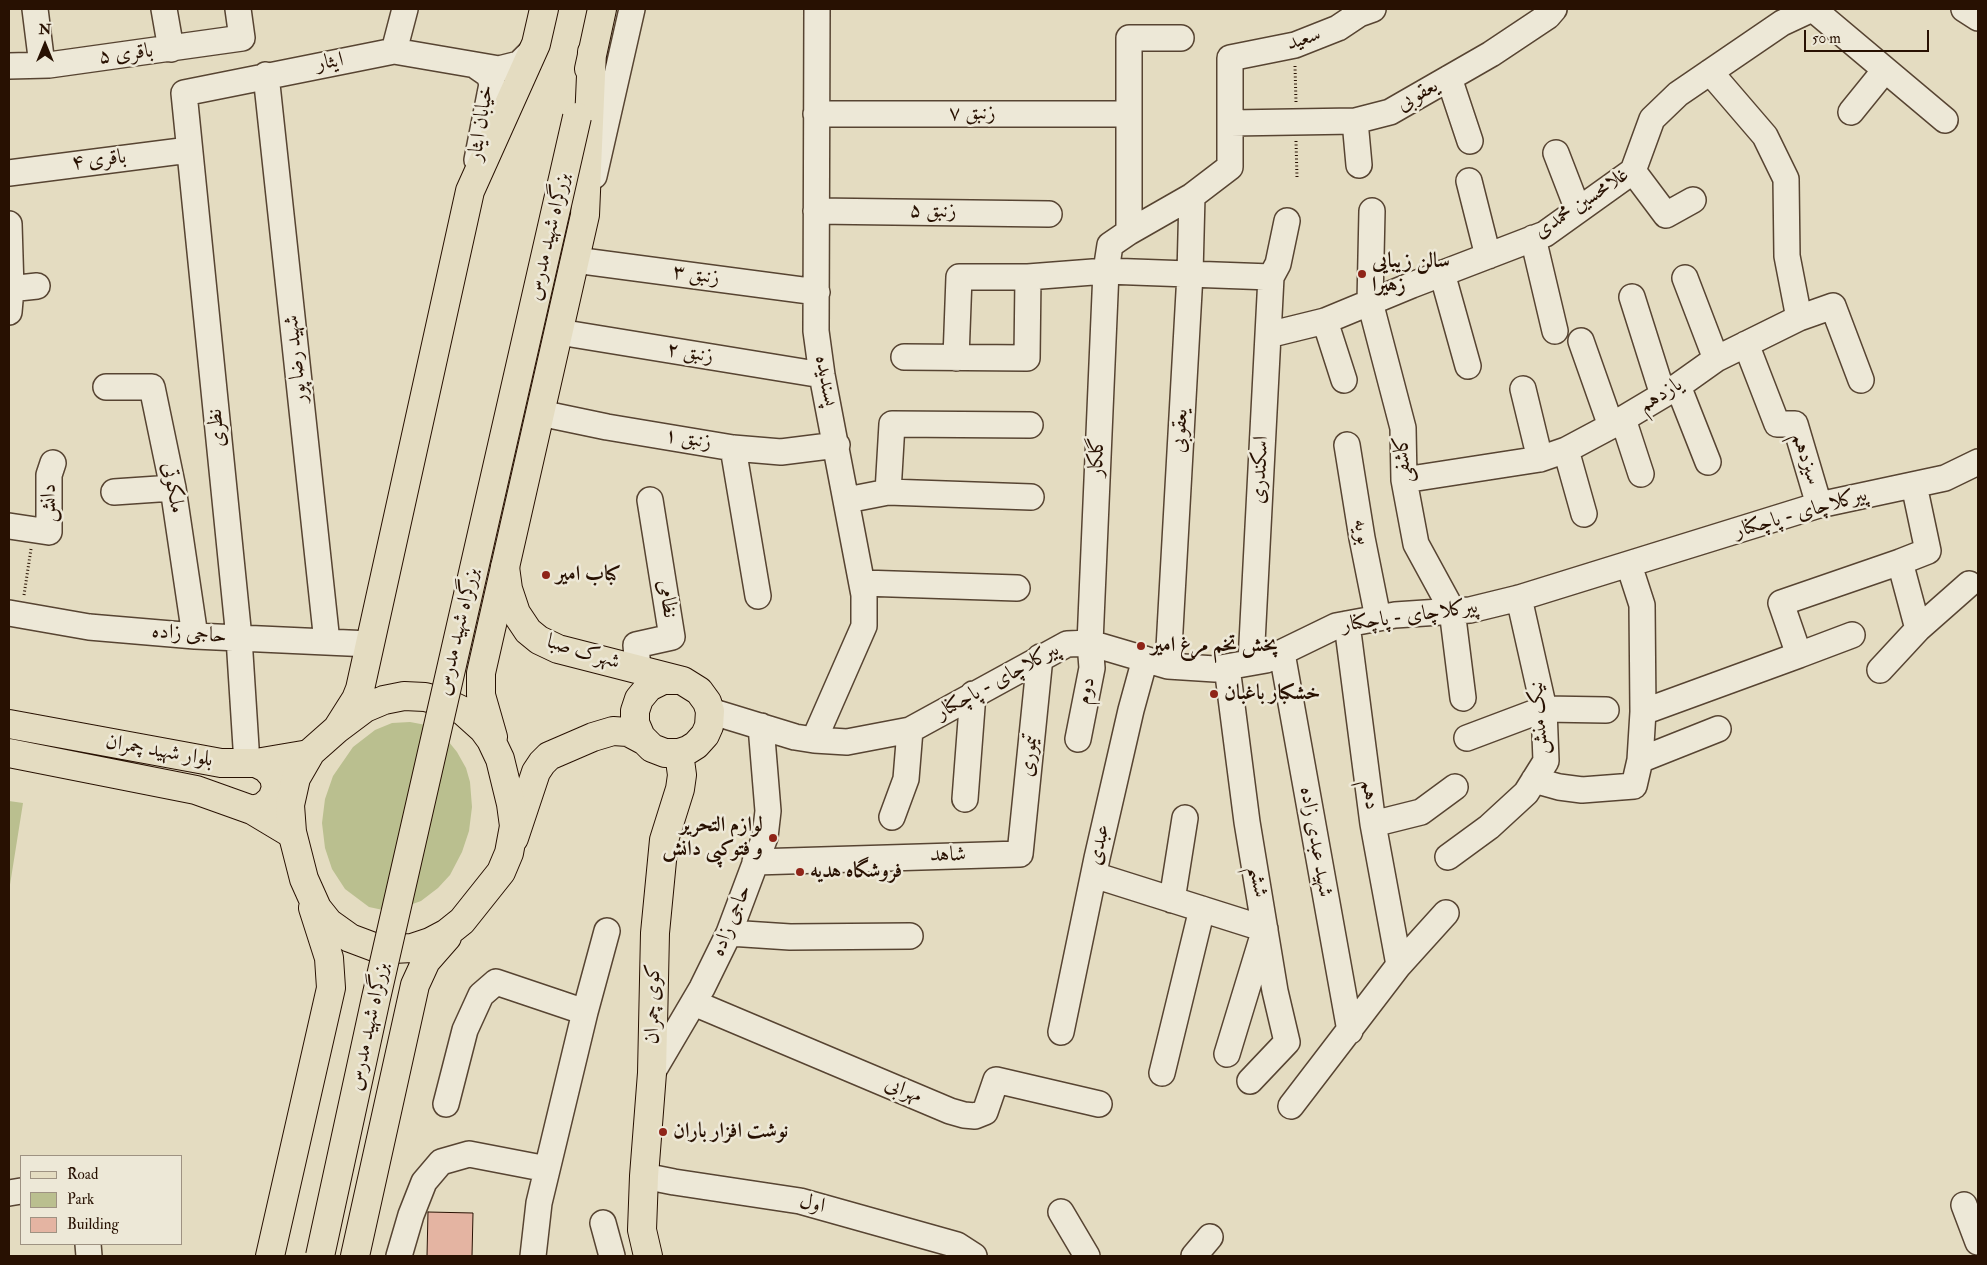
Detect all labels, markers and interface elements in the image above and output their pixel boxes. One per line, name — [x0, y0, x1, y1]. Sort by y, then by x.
north arrow — [20, 20, 70, 70]
scale bar — [1807, 20, 1932, 52]
text: N — [39, 21, 51, 38]
street label: سعید — [1284, 23, 1324, 57]
text: 50 m — [1812, 29, 1841, 48]
street label: باقری ۵ — [97, 39, 155, 71]
street label: ایثار — [314, 48, 346, 78]
street label: یعقوبی — [1393, 74, 1443, 118]
street label: خیابان ایثار — [464, 83, 500, 163]
street label: زنبق ۷ — [948, 101, 996, 127]
street label: باقری ۴ — [70, 145, 128, 177]
street label: غلامحسین محمدی — [1530, 163, 1634, 245]
street label: بزرگراه شهید مدرس — [523, 171, 577, 303]
street label: زنبق ۵ — [909, 199, 957, 225]
place label: سالن زیبایی زهیرا — [1372, 249, 1450, 299]
street label: زنبق ۳ — [671, 260, 721, 292]
marker: سالن زیبایی زهیرا — [1356, 268, 1368, 280]
street label: شهید رضا پور — [280, 314, 314, 404]
street label: زنبق ۲ — [665, 338, 715, 370]
street label: پسندیده — [808, 354, 842, 408]
street label: یازدهم — [1634, 373, 1688, 419]
street label: نظری — [203, 407, 233, 449]
street label: یعقوبی — [1167, 408, 1195, 454]
street label: زنبق ۱ — [663, 424, 713, 456]
street label: سیزدهم — [1785, 430, 1825, 488]
street label: اسکندری — [1247, 435, 1275, 505]
street label: کاشفی — [1390, 435, 1418, 483]
street label: گلکار — [1085, 437, 1111, 477]
street label: ملکوتی — [155, 461, 189, 515]
street label: دانش — [37, 483, 63, 523]
street label: پیرکلاچای - پاچکنار — [1732, 483, 1870, 545]
street label: بویه — [1346, 517, 1376, 547]
place label: کباب امیر — [556, 562, 621, 588]
street label: بزرگراه شهید مدرس — [432, 566, 486, 698]
marker: کباب امیر — [540, 569, 552, 581]
street label: نظامی — [651, 578, 681, 620]
street label: پیرکلاچای - پاچکنار — [1340, 595, 1480, 639]
street label: حاجی زاده — [151, 620, 227, 650]
street label: شهرک صبا — [543, 630, 623, 676]
place label: پخش تخم مرغ امیر — [1151, 633, 1278, 659]
street label: پیرکلاچای - پاچکنار — [932, 638, 1064, 726]
marker: پخش تخم مرغ امیر — [1135, 640, 1147, 652]
street label: دوم — [1072, 675, 1102, 707]
street label: نیک منش — [1525, 680, 1555, 756]
place label: خشکبار باغبان — [1224, 681, 1320, 707]
marker: خشکبار باغبان — [1208, 688, 1220, 700]
street label: بلوار شهید چمران — [103, 730, 215, 774]
street label: تیموری — [1015, 734, 1045, 778]
street label: دهم — [1354, 778, 1384, 812]
street label: شهید عبدی زاده — [1293, 785, 1337, 899]
place label: لوازم التحریر و فتوکپی دانش — [662, 813, 763, 863]
street label: عبدی — [1083, 822, 1117, 868]
marker: لوازم التحریر و فتوکپی دانش — [767, 832, 779, 844]
street label: شاهد — [930, 843, 966, 869]
place label: فروشگاه هدیه — [810, 859, 902, 885]
street label: ششم — [1242, 864, 1272, 900]
marker: فروشگاه هدیه — [794, 866, 806, 878]
street label: حاجی زاده — [706, 882, 758, 960]
street label: بزرگراه شهید مدرس — [344, 961, 396, 1093]
street label: کوی چمران — [641, 963, 667, 1045]
street label: مهرابی — [880, 1072, 926, 1110]
place label: نوشت افزار باران — [673, 1119, 788, 1145]
marker: نوشت افزار باران — [657, 1126, 669, 1138]
legend — [20, 1155, 182, 1245]
text: Road — [67, 1165, 98, 1184]
text: Park — [67, 1190, 94, 1209]
street label: اول — [797, 1190, 827, 1220]
text: Building — [67, 1215, 119, 1234]

